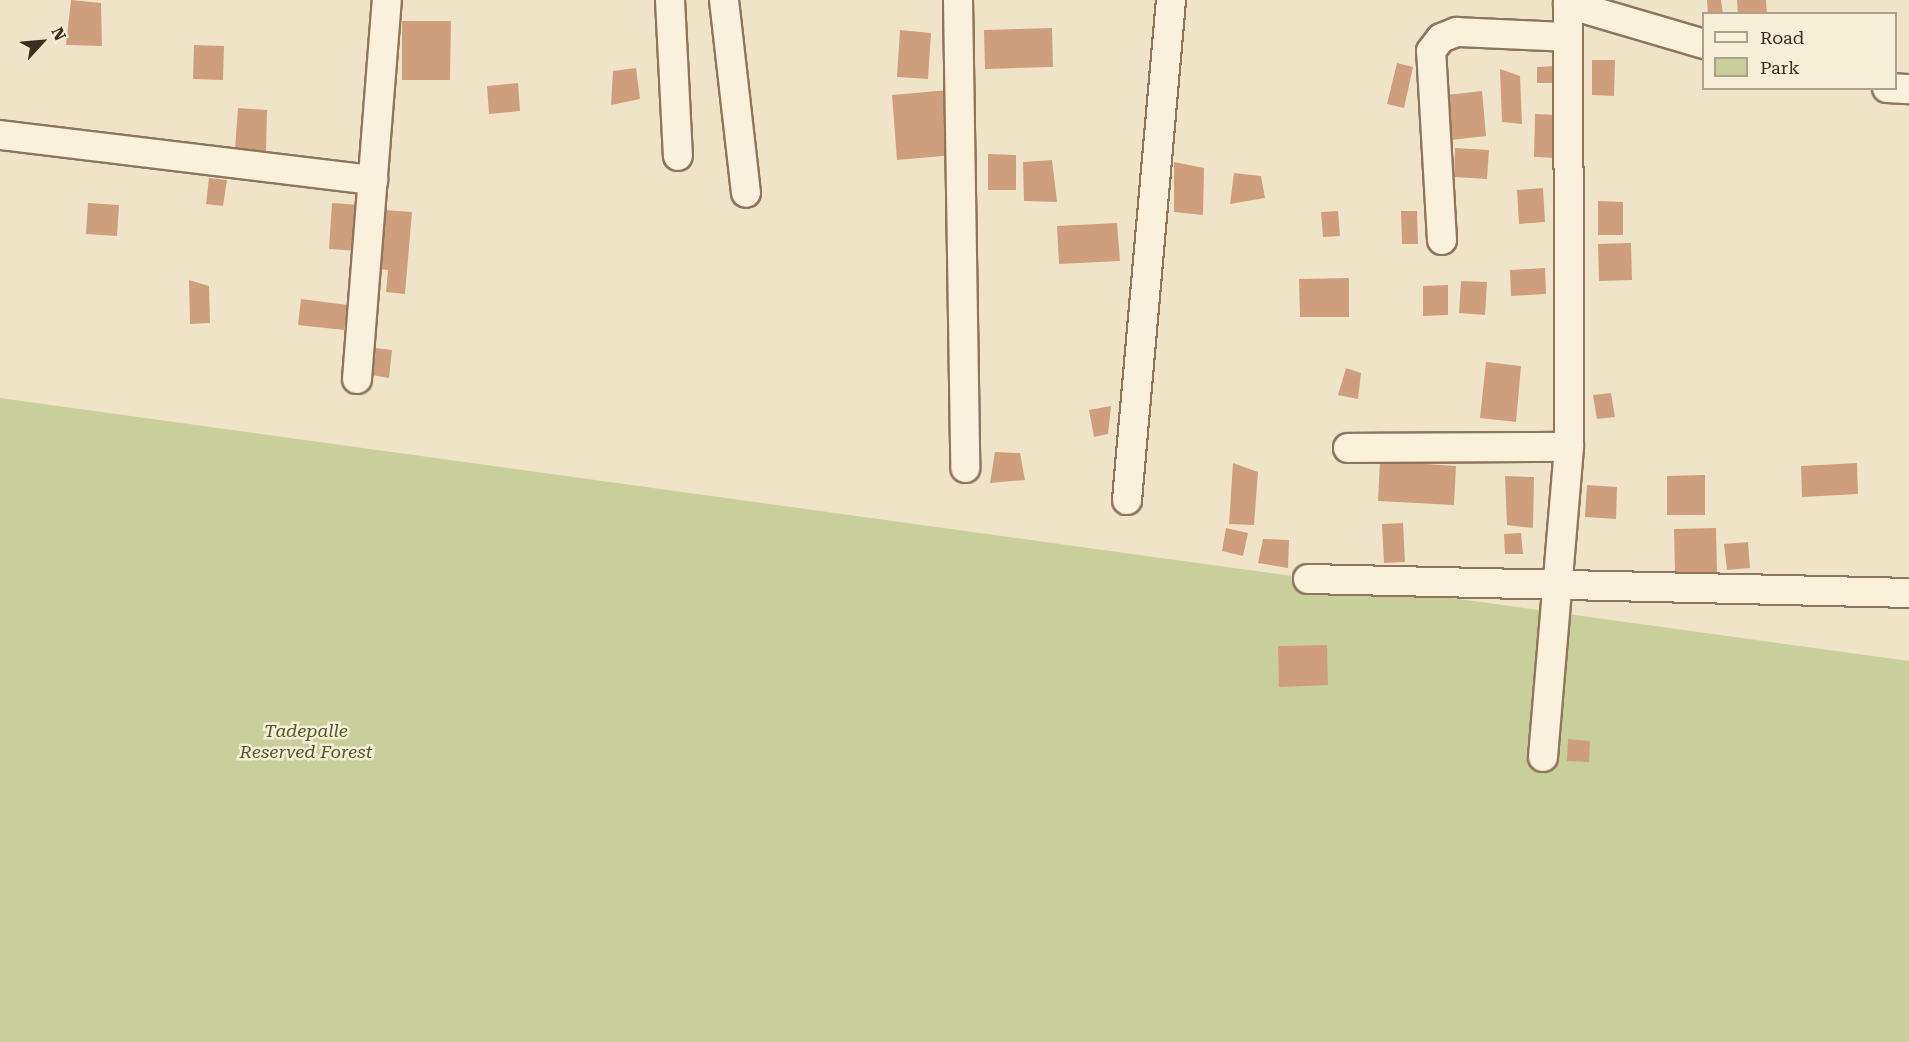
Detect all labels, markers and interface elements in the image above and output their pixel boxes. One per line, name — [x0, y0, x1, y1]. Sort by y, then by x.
north arrow — [12, 12, 72, 72]
legend — [1702, 12, 1897, 90]
text: N — [47, 24, 70, 44]
text: Road — [1760, 27, 1804, 48]
text: Park — [1760, 57, 1800, 78]
park label: Tadepalle Reserved Forest — [239, 721, 373, 764]

